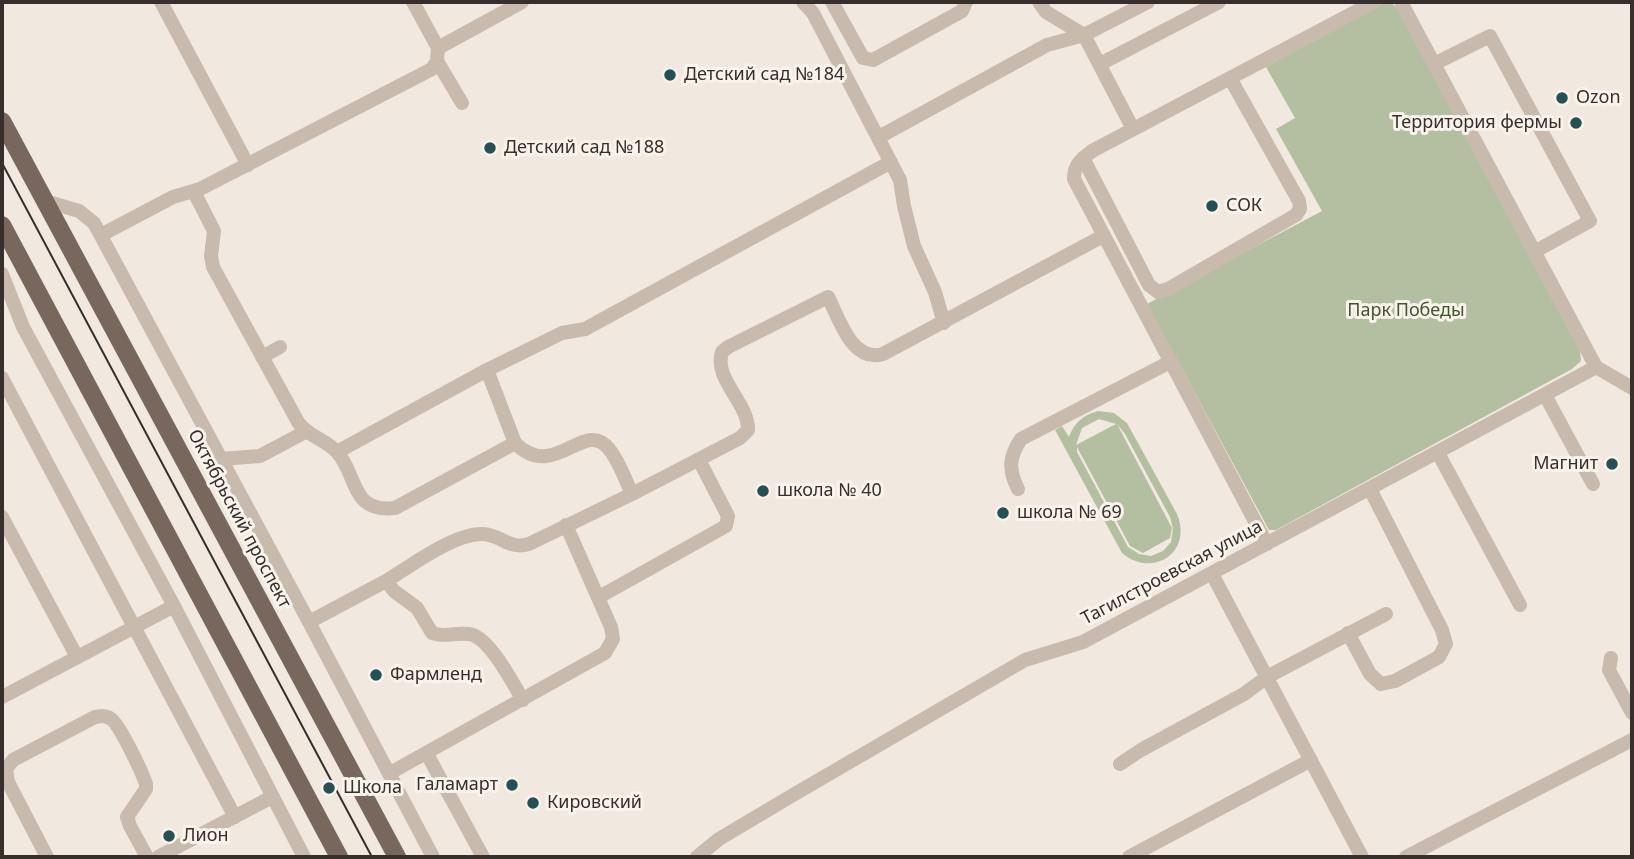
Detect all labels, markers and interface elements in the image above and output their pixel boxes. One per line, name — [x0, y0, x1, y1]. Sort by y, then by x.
place label: Детский сад №184 — [684, 64, 844, 86]
marker: Детский сад №184 — [662, 67, 678, 83]
place label: Ozon — [1576, 87, 1621, 109]
marker: Ozon — [1554, 90, 1570, 106]
place label: Территория фермы — [1392, 112, 1562, 134]
marker: Территория фермы — [1568, 115, 1584, 131]
place label: Детский сад №188 — [504, 137, 664, 159]
marker: Детский сад №188 — [482, 140, 498, 156]
place label: СОК — [1226, 195, 1262, 217]
marker: СОК — [1204, 198, 1220, 214]
park label: Парк Победы — [1347, 300, 1465, 322]
street label: Октябрьский проспект — [183, 426, 295, 612]
place label: Магнит — [1533, 453, 1598, 475]
marker: Магнит — [1604, 456, 1620, 472]
place label: школа № 40 — [777, 480, 882, 502]
marker: школа № 40 — [755, 483, 771, 499]
place label: школа № 69 — [1017, 502, 1122, 524]
marker: школа № 69 — [995, 505, 1011, 521]
street label: Тагилстроевская улица — [1078, 516, 1266, 630]
place label: Фармленд — [390, 664, 482, 686]
marker: Фармленд — [368, 667, 384, 683]
place label: Галамарт — [416, 774, 498, 796]
place label: Школа — [343, 777, 402, 799]
marker: Галамарт — [504, 777, 520, 793]
marker: Школа — [321, 780, 337, 796]
place label: Кировский — [547, 792, 642, 814]
marker: Кировский — [525, 795, 541, 811]
place label: Лион — [183, 825, 228, 847]
marker: Лион — [161, 828, 177, 844]

